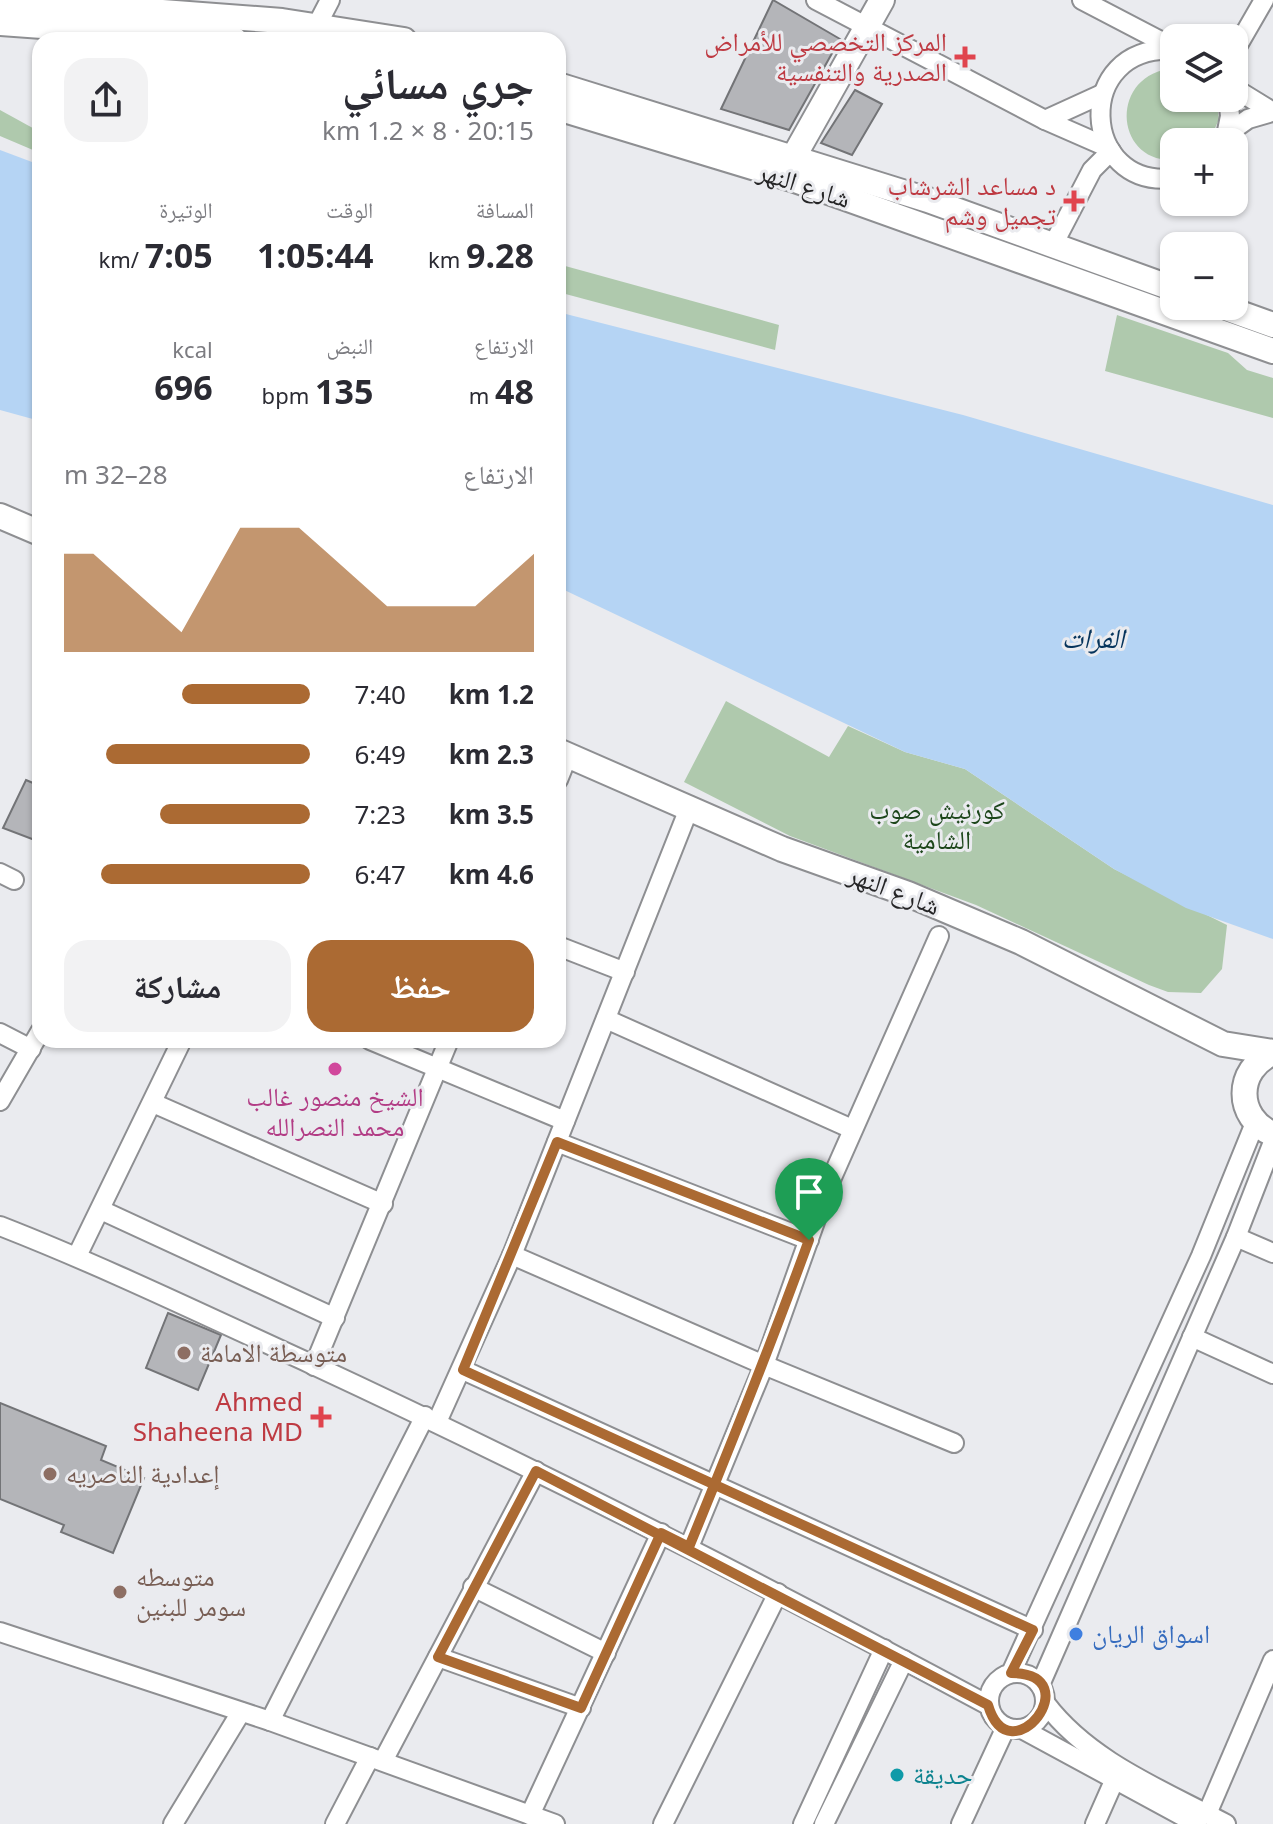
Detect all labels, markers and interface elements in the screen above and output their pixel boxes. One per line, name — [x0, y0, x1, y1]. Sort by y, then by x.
place label: المركز التخصصي للأمراض الصدرية والتنفسية — [704, 23, 947, 89]
map controls — [1160, 24, 1248, 320]
button: layers — [1160, 24, 1248, 112]
marker: المركز التخصصي للأمراض الصدرية والتنفسية — [954, 46, 976, 68]
text: جري مسائي — [342, 52, 534, 112]
button: share — [64, 58, 148, 142]
text: 20:15 · 8 × 1.2 km — [322, 112, 534, 148]
button: + — [1160, 128, 1248, 216]
street label: شارع النهر — [752, 152, 855, 216]
place label: د مساعد الشرشاب تجميل وشم — [887, 167, 1056, 233]
marker: د مساعد الشرشاب تجميل وشم — [1063, 190, 1085, 212]
text: الوتيرة — [159, 194, 213, 224]
text: الوقت — [326, 194, 373, 224]
text: المسافة — [476, 194, 534, 224]
text: 7:05 — [145, 232, 213, 278]
text: 1:05:44 — [257, 232, 373, 278]
text: 9.28 — [466, 232, 534, 278]
button: − — [1160, 232, 1248, 320]
text: /km — [99, 244, 145, 274]
text: km — [428, 244, 466, 274]
text: النبض — [326, 330, 373, 360]
text: الارتفاع — [474, 330, 534, 360]
text: kcal — [172, 334, 213, 364]
text: 696 — [154, 364, 213, 410]
text: 135 — [315, 368, 373, 414]
text: 48 — [495, 368, 534, 414]
text: bpm — [262, 380, 315, 410]
text: m — [469, 380, 495, 410]
text: 28–32 m — [64, 456, 168, 492]
text: الارتفاع — [463, 456, 534, 492]
water label: الفرات — [1061, 618, 1127, 656]
text: 7:40 — [354, 676, 406, 712]
text: 1.2 km — [449, 676, 534, 712]
text: 6:49 — [354, 736, 406, 772]
text: 2.3 km — [449, 736, 534, 772]
park label: كورنيش صوب الشامية — [869, 791, 1005, 857]
text: 7:23 — [354, 796, 406, 832]
text: 3.5 km — [449, 796, 534, 832]
street label: شارع النهر — [842, 855, 946, 923]
text: 6:47 — [354, 856, 406, 892]
text: 4.6 km — [449, 856, 534, 892]
button: مشاركة — [64, 940, 291, 1032]
button: حفظ — [307, 940, 534, 1032]
marker: الشيخ منصور غالب محمد النصرالله — [326, 1060, 344, 1078]
place label: الشيخ منصور غالب محمد النصرالله — [246, 1078, 424, 1144]
pin — [775, 1158, 843, 1240]
icon: arrive — [787, 1170, 831, 1214]
place label: متوسطة الامامة — [200, 1334, 347, 1370]
marker: متوسطة الامامة — [175, 1344, 193, 1362]
place label: Ahmed Shaheena MD — [133, 1383, 303, 1449]
marker: Ahmed Shaheena MD — [310, 1406, 332, 1428]
place label: إعدادية الناصريه — [66, 1455, 220, 1491]
marker: إعدادية الناصريه — [41, 1465, 59, 1483]
place label: متوسطه سومر للبنين — [136, 1558, 246, 1624]
marker: متوسطه سومر للبنين — [111, 1583, 129, 1601]
place label: اسواق الريان — [1092, 1615, 1210, 1651]
marker: اسواق الريان — [1067, 1625, 1085, 1643]
place label: حديقة — [913, 1756, 973, 1792]
marker: حديقة — [888, 1766, 906, 1784]

